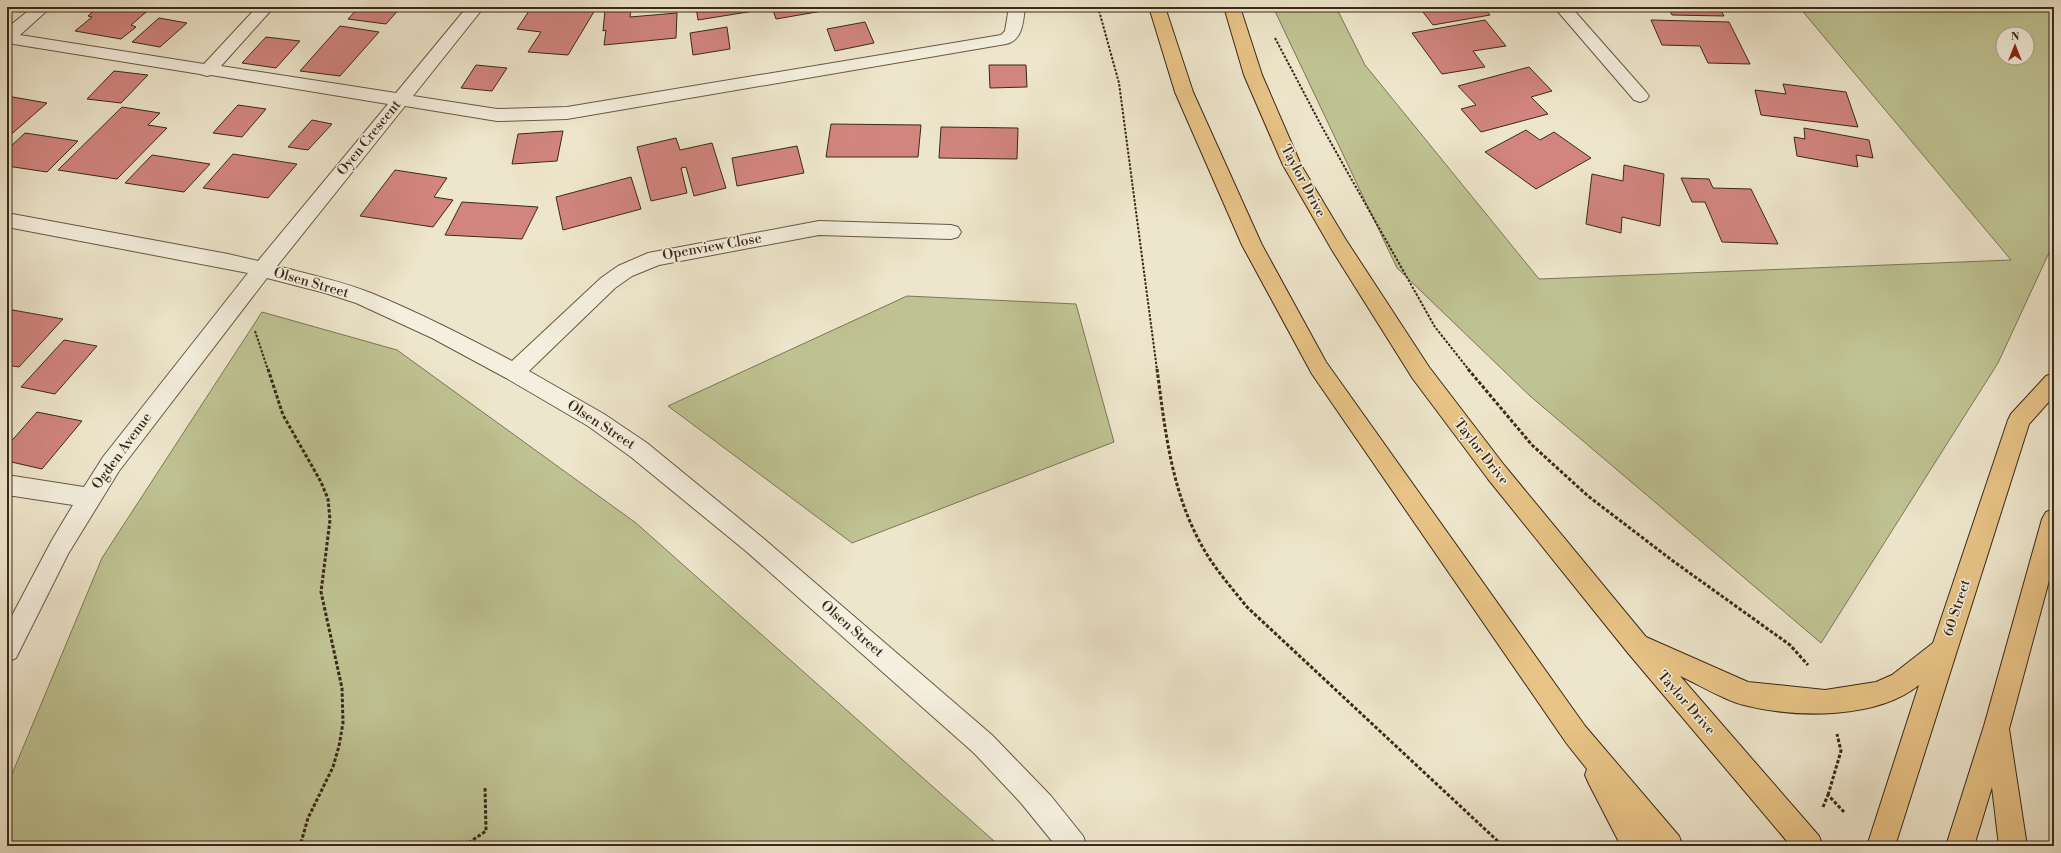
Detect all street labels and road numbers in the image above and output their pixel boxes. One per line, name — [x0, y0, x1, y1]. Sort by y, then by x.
street label: Oyen Crescent — [333, 97, 405, 179]
street label: Taylor Drive — [1276, 142, 1330, 220]
street label: Openview Close — [661, 229, 763, 265]
street label: Olsen Street — [271, 264, 351, 302]
street label: Olsen Street — [564, 396, 638, 454]
street label: Ogden Avenue — [88, 409, 156, 493]
street label: Taylor Drive — [1449, 415, 1513, 489]
street label: 60 Street — [1939, 577, 1975, 639]
street label: Olsen Street — [817, 597, 887, 661]
street label: Taylor Drive — [1653, 667, 1719, 739]

